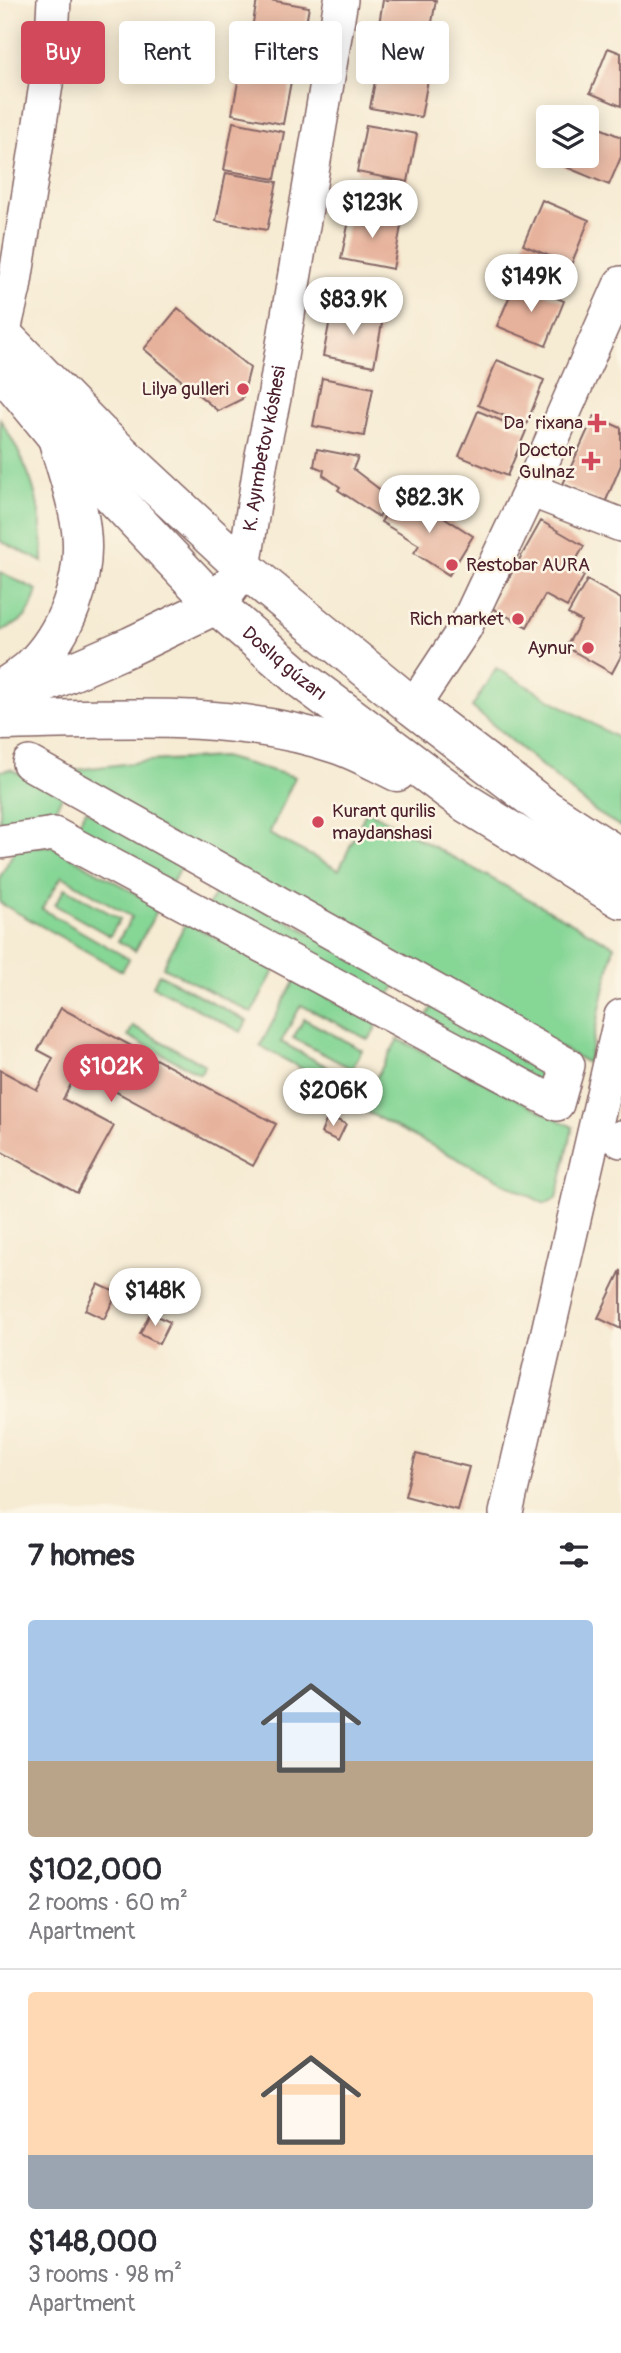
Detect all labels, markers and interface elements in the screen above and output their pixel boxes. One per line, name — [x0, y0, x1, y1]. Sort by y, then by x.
chip: Buy — [21, 21, 105, 84]
chip: Rent — [119, 21, 215, 84]
chip: Filters — [229, 21, 342, 84]
chip: New — [356, 21, 449, 84]
map controls — [536, 105, 599, 168]
button: layers — [536, 105, 599, 168]
pin: $123K — [323, 180, 421, 240]
text: $123K — [342, 188, 402, 217]
pin: $149K — [482, 254, 580, 314]
text: $149K — [501, 262, 561, 291]
pin: $83.9K — [296, 278, 410, 337]
text: $83.9K — [319, 285, 387, 314]
street label: K. Ayımbetov kóshesi — [238, 364, 291, 533]
place label: Lilya gulleri — [142, 377, 229, 401]
marker: Lilya gulleri — [235, 381, 251, 397]
place label: Daʻrixana — [503, 411, 583, 435]
marker: Daʻrixana — [589, 415, 605, 431]
place label: Doctor Gulnaz — [519, 438, 575, 484]
marker: Doctor Gulnaz — [581, 451, 601, 471]
pin: $82.3K — [372, 476, 486, 535]
text: $82.3K — [395, 483, 463, 512]
place label: Restobar AURA — [466, 553, 590, 577]
marker: Restobar AURA — [444, 557, 460, 573]
place label: Rich market — [409, 607, 504, 631]
marker: Rich market — [510, 611, 526, 627]
street label: Doslıq gúzarı — [237, 621, 331, 706]
place label: Aynur — [527, 636, 574, 660]
marker: Aynur — [580, 640, 596, 656]
place label: Kurant qurilis maydanshasi — [332, 799, 436, 845]
marker: Kurant qurilis maydanshasi — [310, 814, 326, 830]
pin: $102K — [62, 1044, 160, 1104]
text: $102K — [79, 1052, 143, 1081]
pin: $206K — [284, 1068, 382, 1128]
text: $206K — [299, 1076, 367, 1105]
pin: $148K — [106, 1268, 204, 1328]
text: $148K — [125, 1276, 185, 1305]
icon: filters — [555, 1536, 593, 1574]
text: 7 homes — [28, 1537, 135, 1574]
icon: home — [248, 1665, 374, 1791]
text: $102,000 — [28, 1851, 162, 1888]
text: 2 rooms · 60 m² — [28, 1888, 188, 1917]
text: Apartment — [28, 1917, 135, 1946]
icon: home — [248, 2037, 374, 2163]
text: $148,000 — [28, 2223, 158, 2260]
text: 3 rooms · 98 m² — [28, 2260, 182, 2289]
text: Apartment — [28, 2289, 135, 2318]

